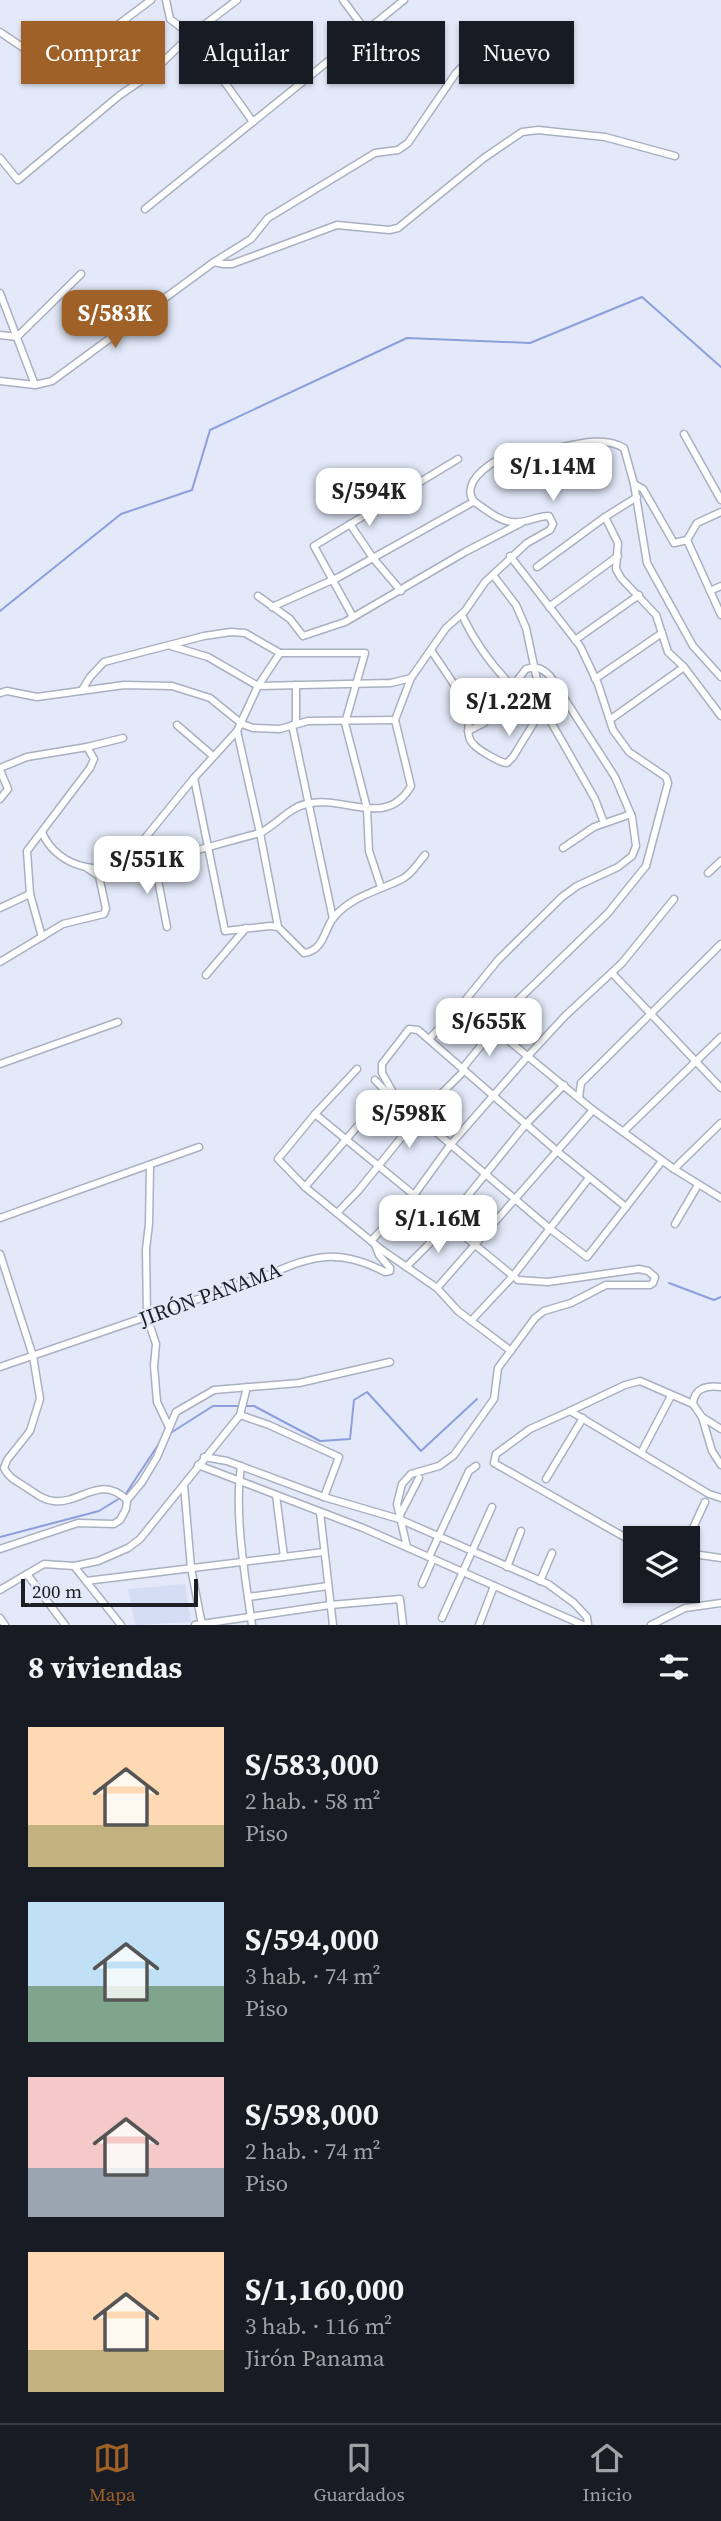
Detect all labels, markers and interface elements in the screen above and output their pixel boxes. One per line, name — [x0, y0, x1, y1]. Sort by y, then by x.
chip: Comprar — [21, 21, 165, 84]
chip: Alquilar — [179, 21, 313, 84]
chip: Filtros — [327, 21, 445, 84]
chip: Nuevo — [459, 21, 574, 84]
pin: S/583K — [58, 290, 172, 350]
text: S/583K — [78, 297, 152, 329]
pin: S/1.14M — [488, 444, 618, 503]
text: S/1.14M — [510, 450, 596, 482]
pin: S/594K — [312, 468, 426, 528]
text: S/594K — [332, 475, 406, 507]
pin: S/1.22M — [444, 678, 574, 738]
text: S/1.22M — [466, 685, 552, 717]
pin: S/551K — [90, 836, 204, 896]
text: S/551K — [110, 843, 184, 875]
pin: S/655K — [432, 998, 546, 1058]
text: S/655K — [452, 1005, 526, 1037]
pin: S/598K — [352, 1090, 466, 1150]
text: S/598K — [372, 1097, 446, 1129]
pin: S/1.16M — [373, 1196, 503, 1255]
text: S/1.16M — [395, 1202, 481, 1234]
street label: JIRÓN PANAMA — [134, 1255, 285, 1334]
map controls — [623, 1526, 700, 1603]
button: layers — [623, 1526, 700, 1603]
scale bar — [21, 1576, 198, 1608]
text: 200 m — [32, 1578, 82, 1604]
text: 8 viviendas — [28, 1647, 182, 1688]
icon: filters — [655, 1648, 693, 1686]
text: S/583,000 — [245, 1744, 379, 1785]
icon: home — [84, 1755, 168, 1839]
text: 2 hab. · 58 m² — [245, 1785, 381, 1817]
text: Piso — [245, 1817, 288, 1849]
text: S/594,000 — [245, 1919, 379, 1960]
icon: home — [84, 1930, 168, 2014]
text: 3 hab. · 74 m² — [245, 1960, 381, 1992]
text: Piso — [245, 1992, 288, 2024]
text: S/598,000 — [245, 2094, 379, 2135]
icon: home — [84, 2105, 168, 2189]
text: 2 hab. · 74 m² — [245, 2135, 381, 2167]
text: Piso — [245, 2167, 288, 2199]
text: S/1,160,000 — [245, 2269, 404, 2310]
icon: home — [84, 2280, 168, 2364]
text: 3 hab. · 116 m² — [245, 2310, 392, 2342]
text: Jirón Panama — [245, 2342, 385, 2374]
tab: Mapa — [89, 2439, 136, 2507]
tab: Guardados — [314, 2439, 405, 2507]
tab: Inicio — [582, 2439, 632, 2507]

